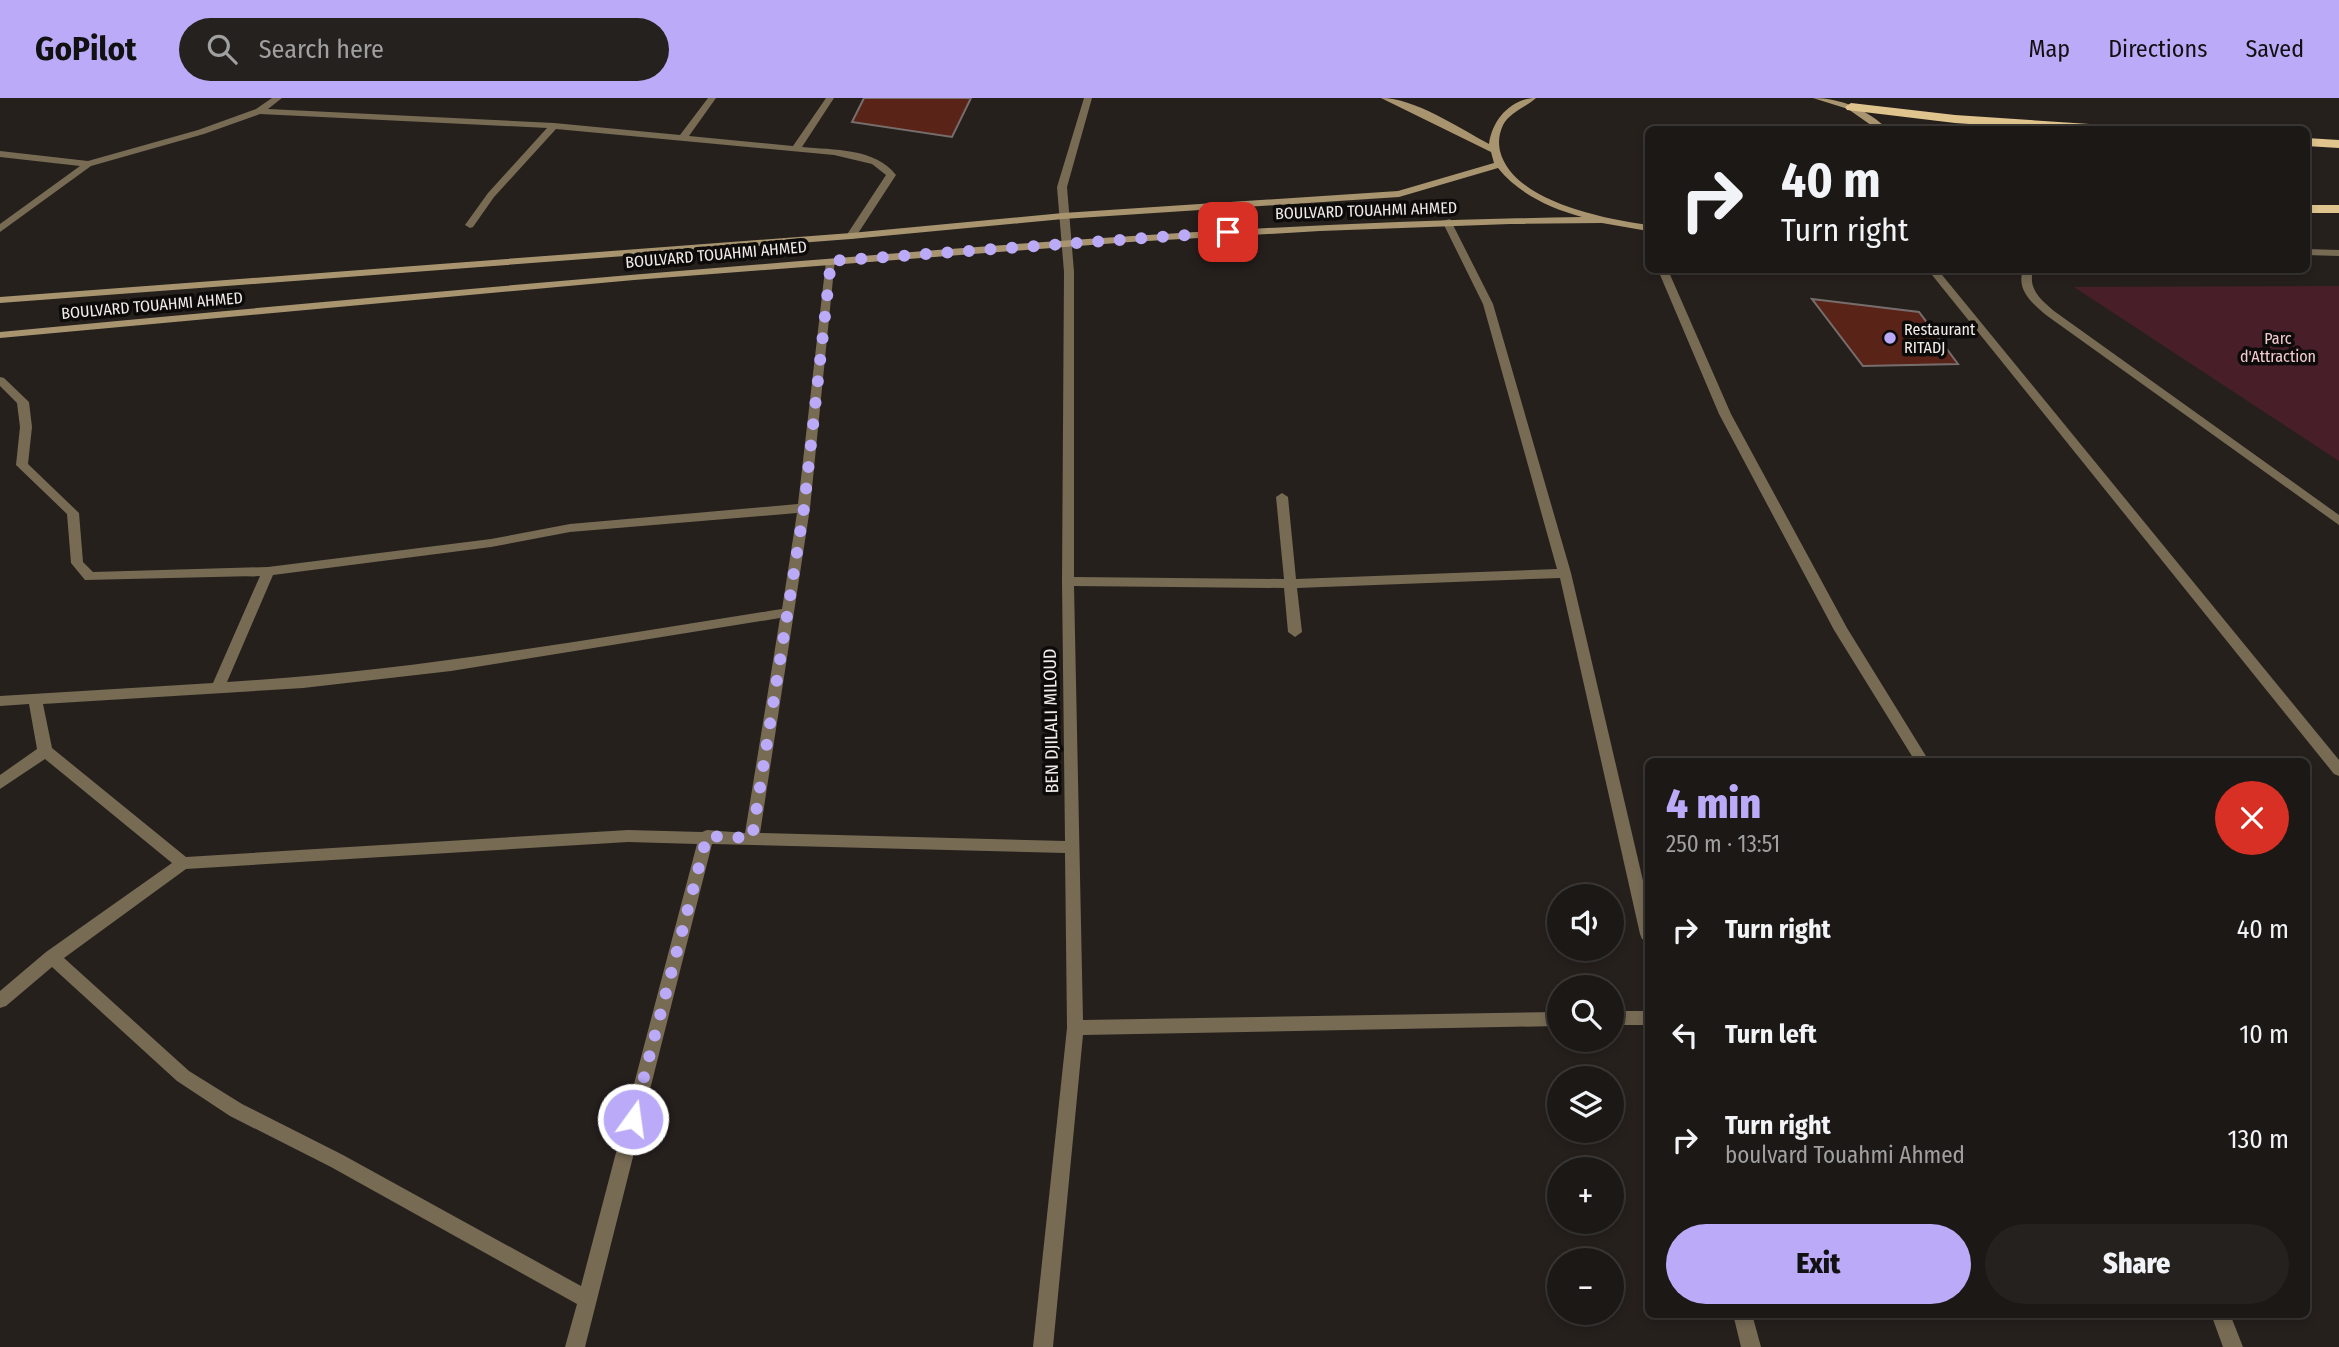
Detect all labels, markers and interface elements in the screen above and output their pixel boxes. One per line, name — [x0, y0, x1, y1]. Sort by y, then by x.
search box — [179, 18, 669, 81]
text: GoPilot — [35, 29, 137, 69]
icon: search — [203, 30, 241, 68]
text: Search here — [259, 34, 384, 65]
text: Map — [2029, 35, 2070, 63]
text: Directions — [2108, 35, 2207, 63]
text: Saved — [2245, 35, 2304, 63]
text: 40 m — [1781, 151, 1881, 210]
icon: right — [1666, 154, 1757, 245]
street label: BOULVARD TOUAHMI AHMED — [1275, 198, 1457, 223]
pin — [1198, 202, 1258, 262]
text: Turn right — [1781, 211, 1908, 249]
icon: arrive — [1209, 213, 1247, 251]
street label: BOULVARD TOUAHMI AHMED — [624, 237, 808, 272]
street label: BOULVARD TOUAHMI AHMED — [60, 288, 244, 323]
place label: Restaurant RITADJ — [1904, 320, 1976, 357]
park label: Parc d'Attraction — [2240, 329, 2316, 366]
marker: Restaurant RITADJ — [1882, 330, 1898, 346]
street label: BEN DJILALI MILOUD — [1039, 648, 1063, 794]
text: 4 min — [1666, 779, 1761, 829]
button: close — [2215, 781, 2289, 855]
text: 250 m · 13:51 — [1666, 830, 1780, 858]
map controls — [1547, 884, 1624, 1325]
button: sound — [1547, 884, 1624, 961]
icon: right — [1666, 911, 1704, 949]
text: Turn right — [1725, 914, 1831, 945]
text: 40 m — [2237, 914, 2289, 945]
button: search — [1547, 975, 1624, 1052]
icon: left — [1666, 1016, 1704, 1054]
text: Turn left — [1725, 1019, 1817, 1050]
text: 10 m — [2239, 1019, 2289, 1050]
button: layers — [1547, 1066, 1624, 1143]
position arrow — [596, 1082, 670, 1156]
text: Turn right — [1725, 1110, 1831, 1141]
icon: right — [1666, 1121, 1704, 1159]
text: 130 m — [2227, 1124, 2289, 1155]
text: boulvard Touahmi Ahmed — [1725, 1141, 1965, 1169]
button: + — [1547, 1157, 1624, 1234]
button: Exit — [1666, 1224, 1971, 1304]
button: Share — [1985, 1224, 2289, 1304]
button: − — [1547, 1248, 1624, 1325]

